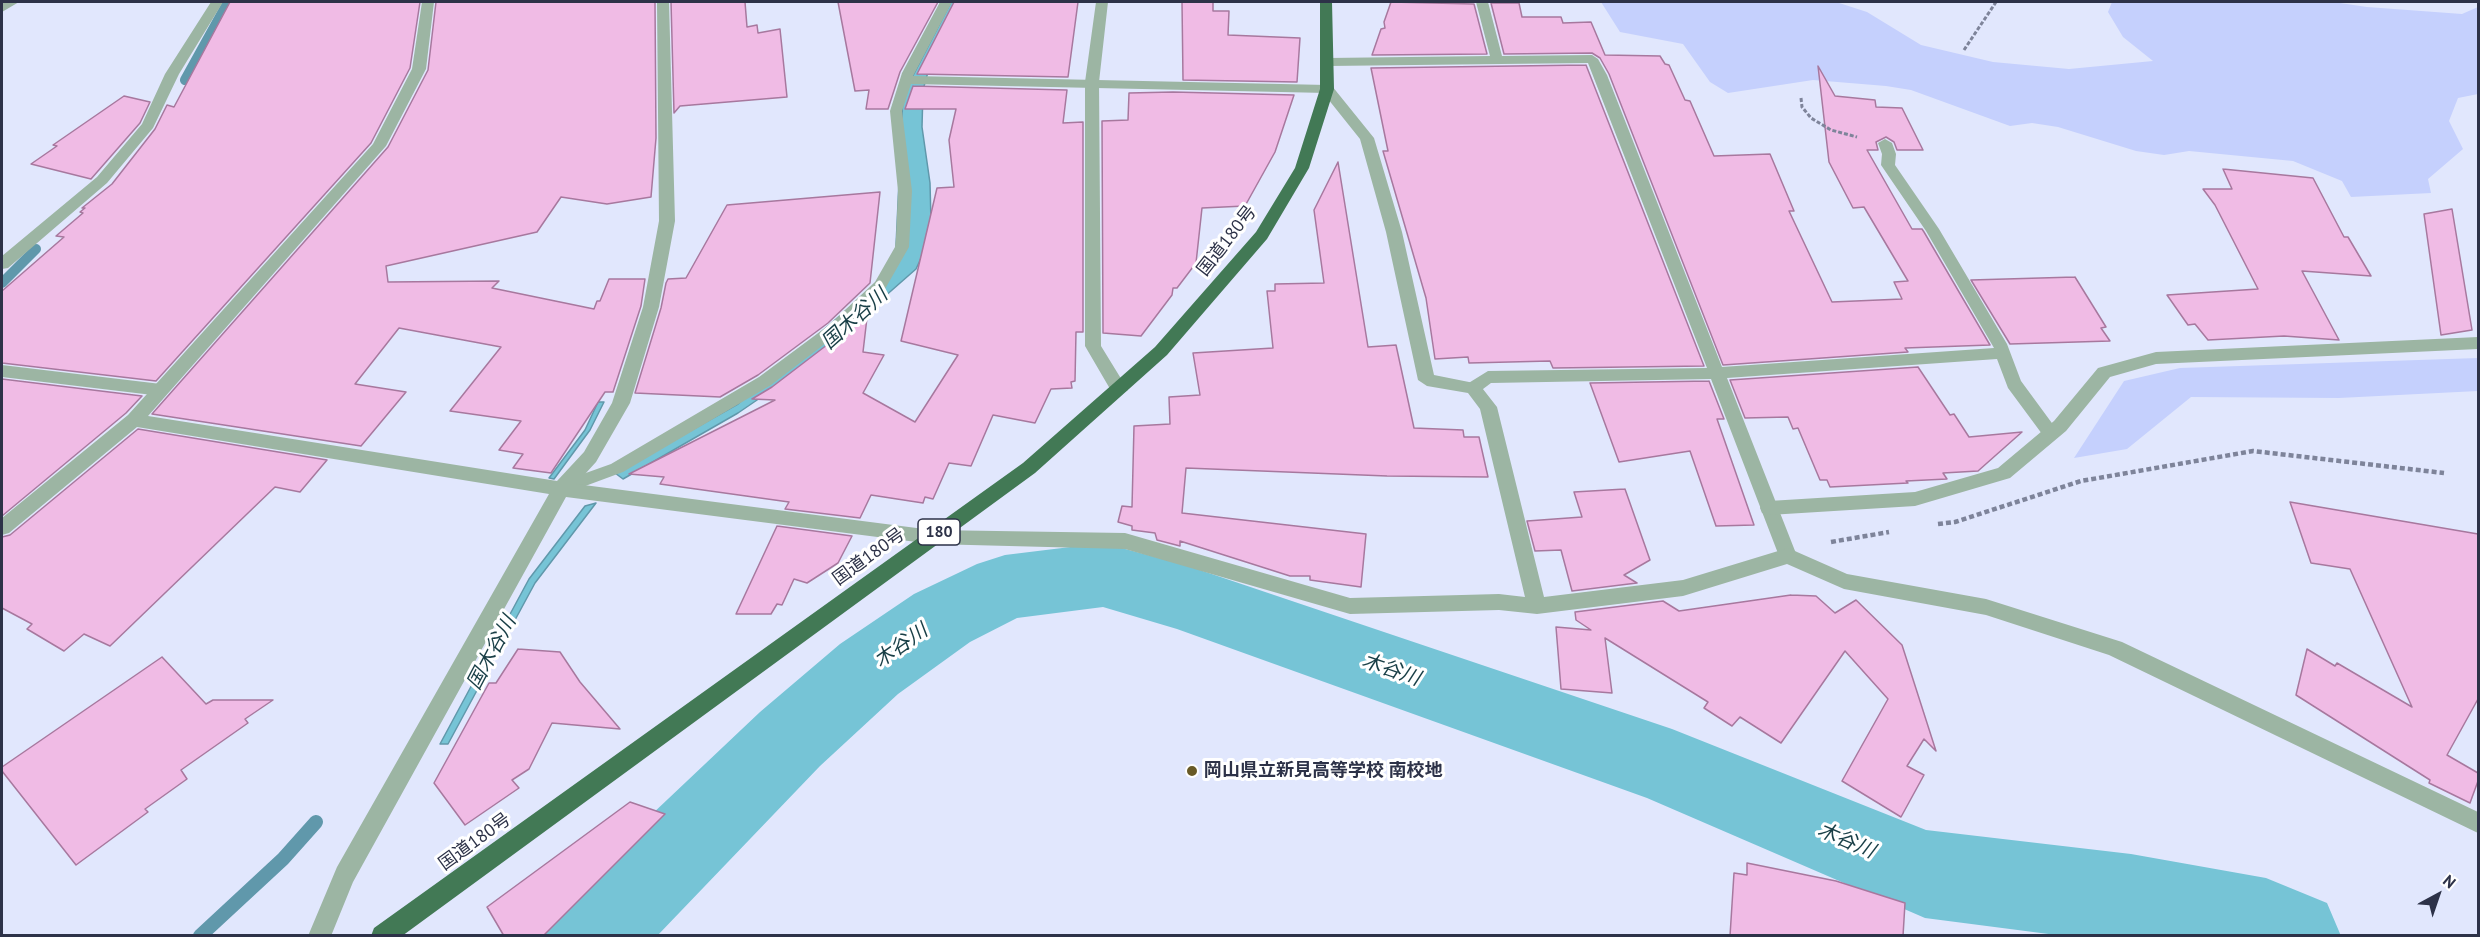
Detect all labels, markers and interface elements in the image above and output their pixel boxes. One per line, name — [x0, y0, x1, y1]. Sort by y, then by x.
street label: 国道180号 — [1193, 201, 1261, 281]
water label: 国木谷川 — [817, 283, 893, 355]
road number: 180 — [918, 519, 960, 545]
street label: 国道180号 — [829, 524, 909, 590]
water label: 国木谷川 — [463, 612, 521, 694]
water label: 木谷川 — [870, 619, 932, 673]
water label: 木谷川 — [1359, 649, 1423, 691]
place label: 岡山県立新見高等学校 南校地 — [1204, 760, 1443, 782]
marker: 岡山県立新見高等学校 南校地 — [1185, 764, 1199, 778]
street label: 国道180号 — [435, 809, 515, 875]
water label: 木谷川 — [1814, 818, 1878, 864]
north arrow — [2408, 865, 2468, 925]
text: N — [2439, 870, 2460, 892]

